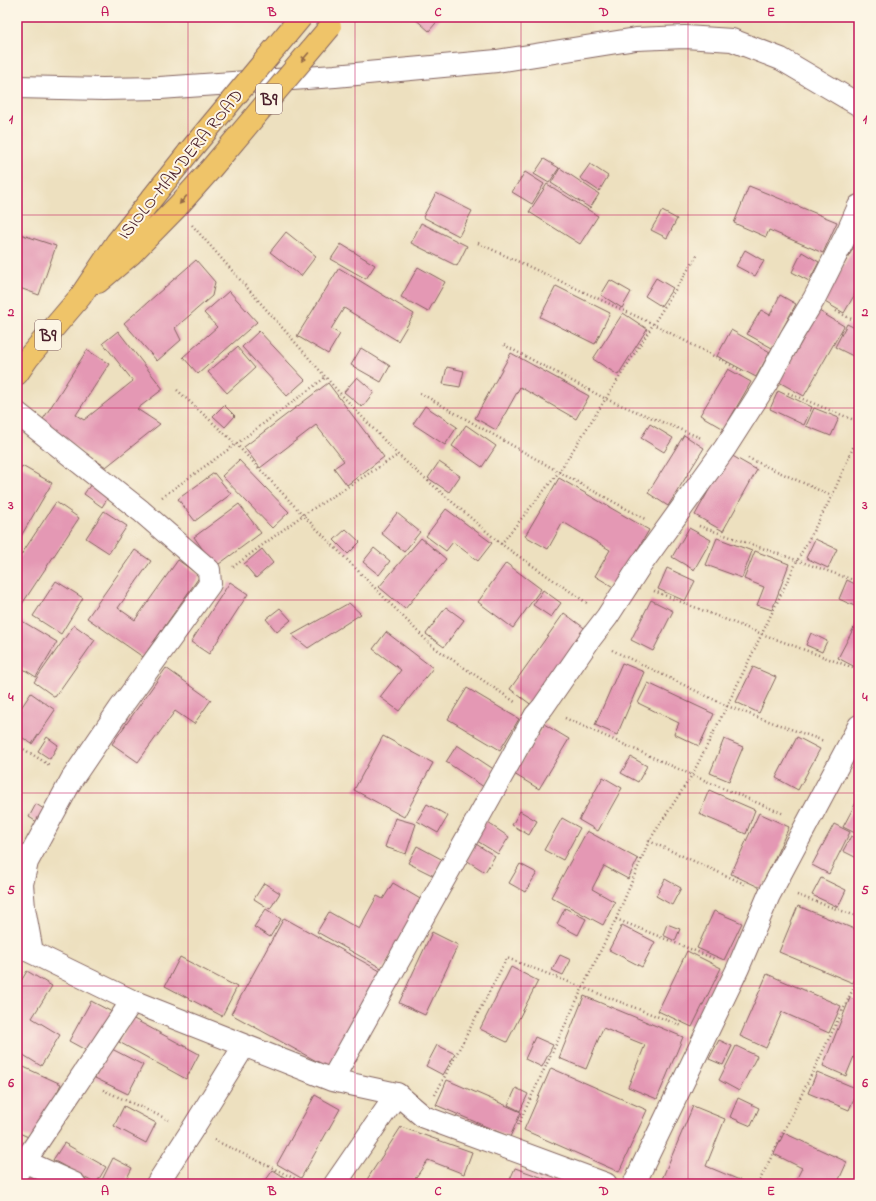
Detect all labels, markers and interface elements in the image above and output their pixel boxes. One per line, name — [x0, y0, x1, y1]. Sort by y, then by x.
text: A — [101, 3, 109, 22]
text: B — [267, 3, 277, 22]
text: C — [434, 3, 442, 22]
text: D — [598, 3, 609, 22]
text: E — [767, 3, 775, 22]
one-way arrow — [300, 52, 309, 62]
street label: ISIOLO-MANDERA ROAD — [113, 84, 251, 246]
road number: B9 — [256, 84, 282, 114]
text: 1 — [9, 110, 14, 129]
text: 1 — [863, 110, 868, 129]
one-way arrow — [179, 196, 188, 205]
text: 2 — [7, 303, 15, 322]
text: 2 — [861, 303, 869, 322]
road number: B9 — [35, 320, 61, 350]
text: 3 — [7, 496, 14, 515]
text: 3 — [861, 496, 868, 515]
text: 4 — [7, 688, 14, 707]
text: 4 — [861, 688, 868, 707]
text: 5 — [7, 881, 15, 900]
text: 5 — [861, 881, 869, 900]
text: 6 — [7, 1074, 14, 1093]
text: 6 — [861, 1074, 868, 1093]
text: A — [101, 1182, 109, 1201]
text: B — [267, 1182, 277, 1201]
text: C — [434, 1182, 442, 1201]
text: D — [598, 1182, 609, 1201]
text: E — [767, 1182, 775, 1201]

